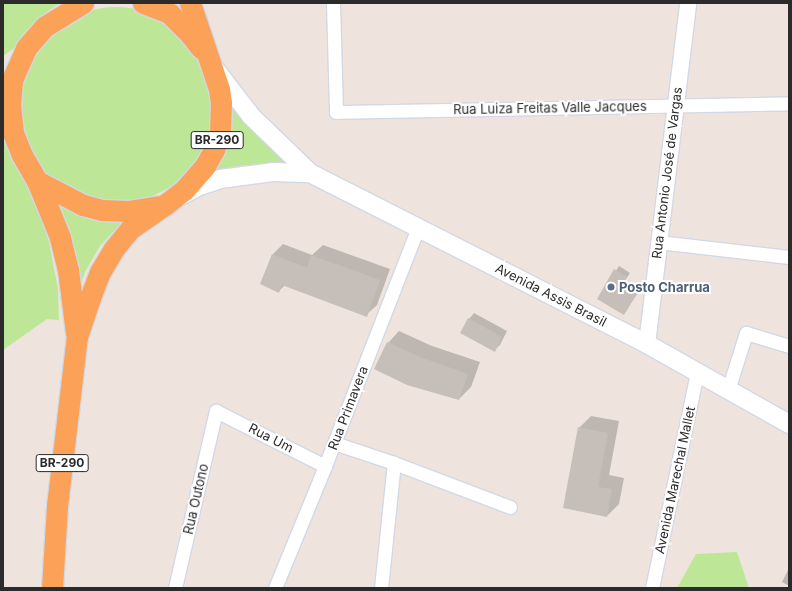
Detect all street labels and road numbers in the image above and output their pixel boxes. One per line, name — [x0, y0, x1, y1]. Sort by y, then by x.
street label: Rua Antonio José de Vargas — [649, 86, 685, 260]
street label: Rua Luiza Freitas Valle Jacques — [453, 99, 647, 117]
road number: BR-290 — [190, 130, 244, 150]
street label: Avenida Assis Brasil — [493, 260, 609, 330]
street label: Rua Primavera — [325, 364, 371, 452]
street label: Avenida Marechal Mallet — [652, 405, 698, 555]
street label: Rua Um — [246, 420, 296, 456]
road number: BR-290 — [35, 453, 89, 473]
street label: Rua Outono — [180, 462, 212, 536]

